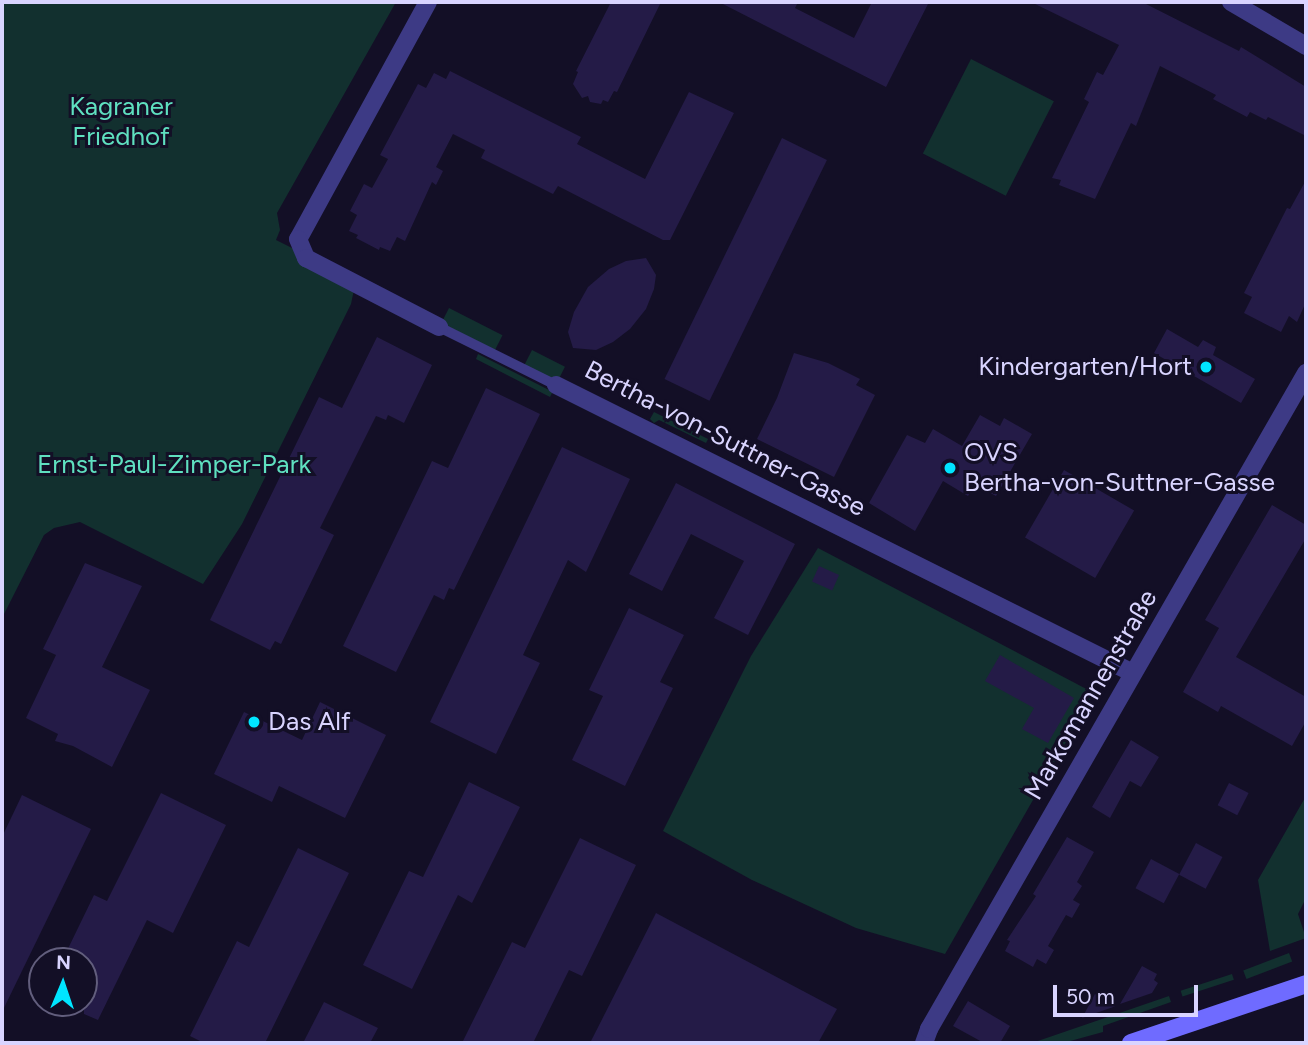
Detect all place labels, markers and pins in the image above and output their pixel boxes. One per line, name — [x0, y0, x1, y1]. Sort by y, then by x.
place label: Kindergarten/Hort — [978, 351, 1192, 383]
marker: Kindergarten/Hort — [1198, 359, 1214, 375]
place label: OVS Bertha-von-Suttner-Gasse — [964, 437, 1275, 498]
marker: OVS Bertha-von-Suttner-Gasse — [942, 460, 958, 476]
place label: Das Alf — [268, 706, 351, 738]
marker: Das Alf — [246, 714, 262, 730]

